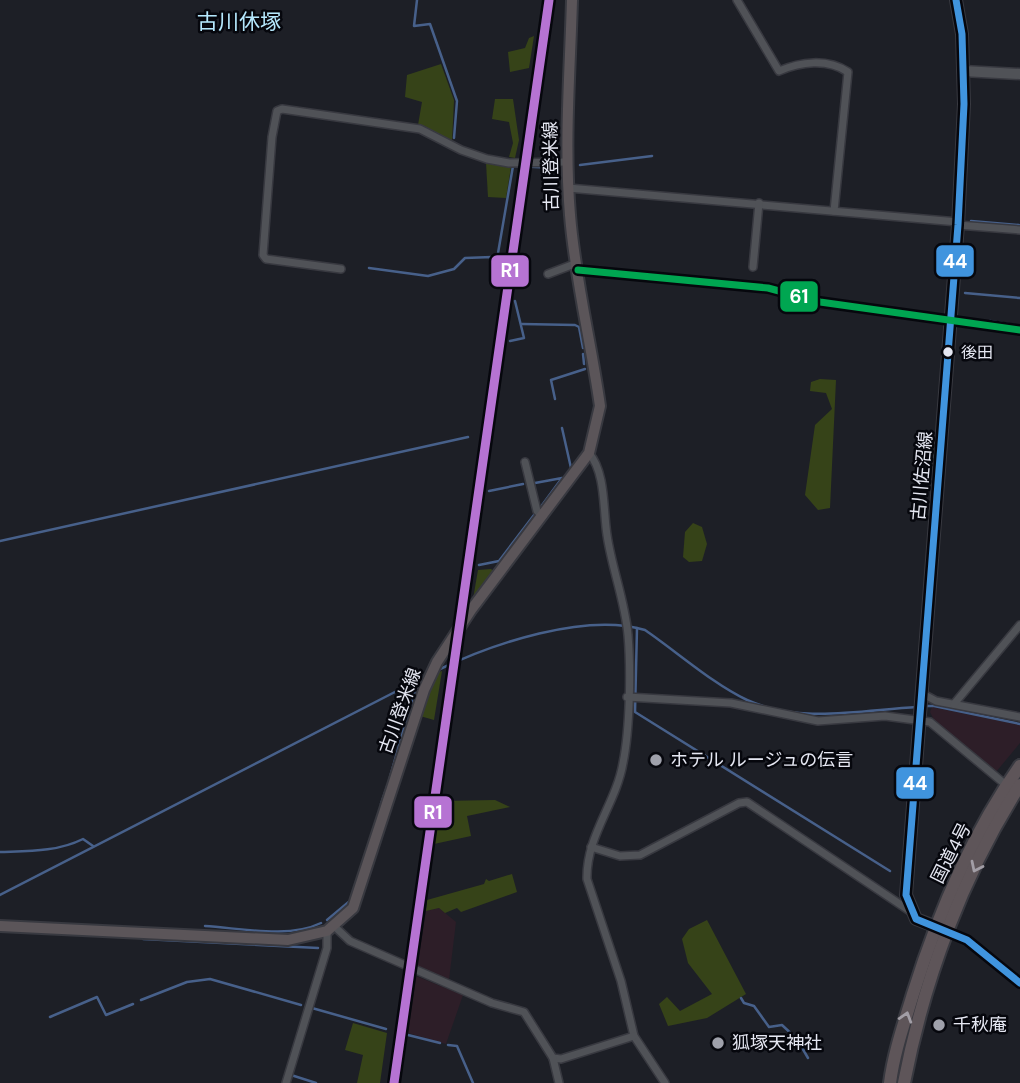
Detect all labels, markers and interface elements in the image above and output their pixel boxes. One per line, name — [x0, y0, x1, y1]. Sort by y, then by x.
district label: 古川休塚 — [197, 8, 281, 36]
street label: 古川登米線 — [538, 121, 564, 211]
line badge: 44 — [935, 244, 975, 278]
text: 44 — [943, 249, 967, 274]
line badge: R1 — [490, 254, 530, 288]
text: R1 — [501, 258, 519, 283]
line badge: 61 — [779, 280, 819, 313]
text: 61 — [790, 284, 808, 309]
place label: 後田 — [961, 342, 993, 363]
marker: 後田 — [941, 345, 955, 359]
street label: 古川佐沼線 — [906, 430, 938, 522]
street label: 古川登米線 — [373, 665, 427, 757]
place label: ホテル ルージュの伝言 — [670, 748, 853, 772]
marker: ホテル ルージュの伝言 — [648, 752, 664, 768]
line badge: 44 — [895, 766, 935, 800]
text: 44 — [903, 771, 927, 796]
line badge: R1 — [413, 795, 453, 829]
text: R1 — [424, 800, 442, 825]
street label: 国道4号 — [926, 819, 976, 887]
one-way arrow — [970, 860, 984, 872]
one-way arrow — [898, 1011, 912, 1024]
place label: 千秋庵 — [953, 1013, 1007, 1037]
marker: 千秋庵 — [931, 1017, 947, 1033]
place label: 狐塚天神社 — [732, 1031, 822, 1055]
marker: 狐塚天神社 — [710, 1035, 726, 1051]

